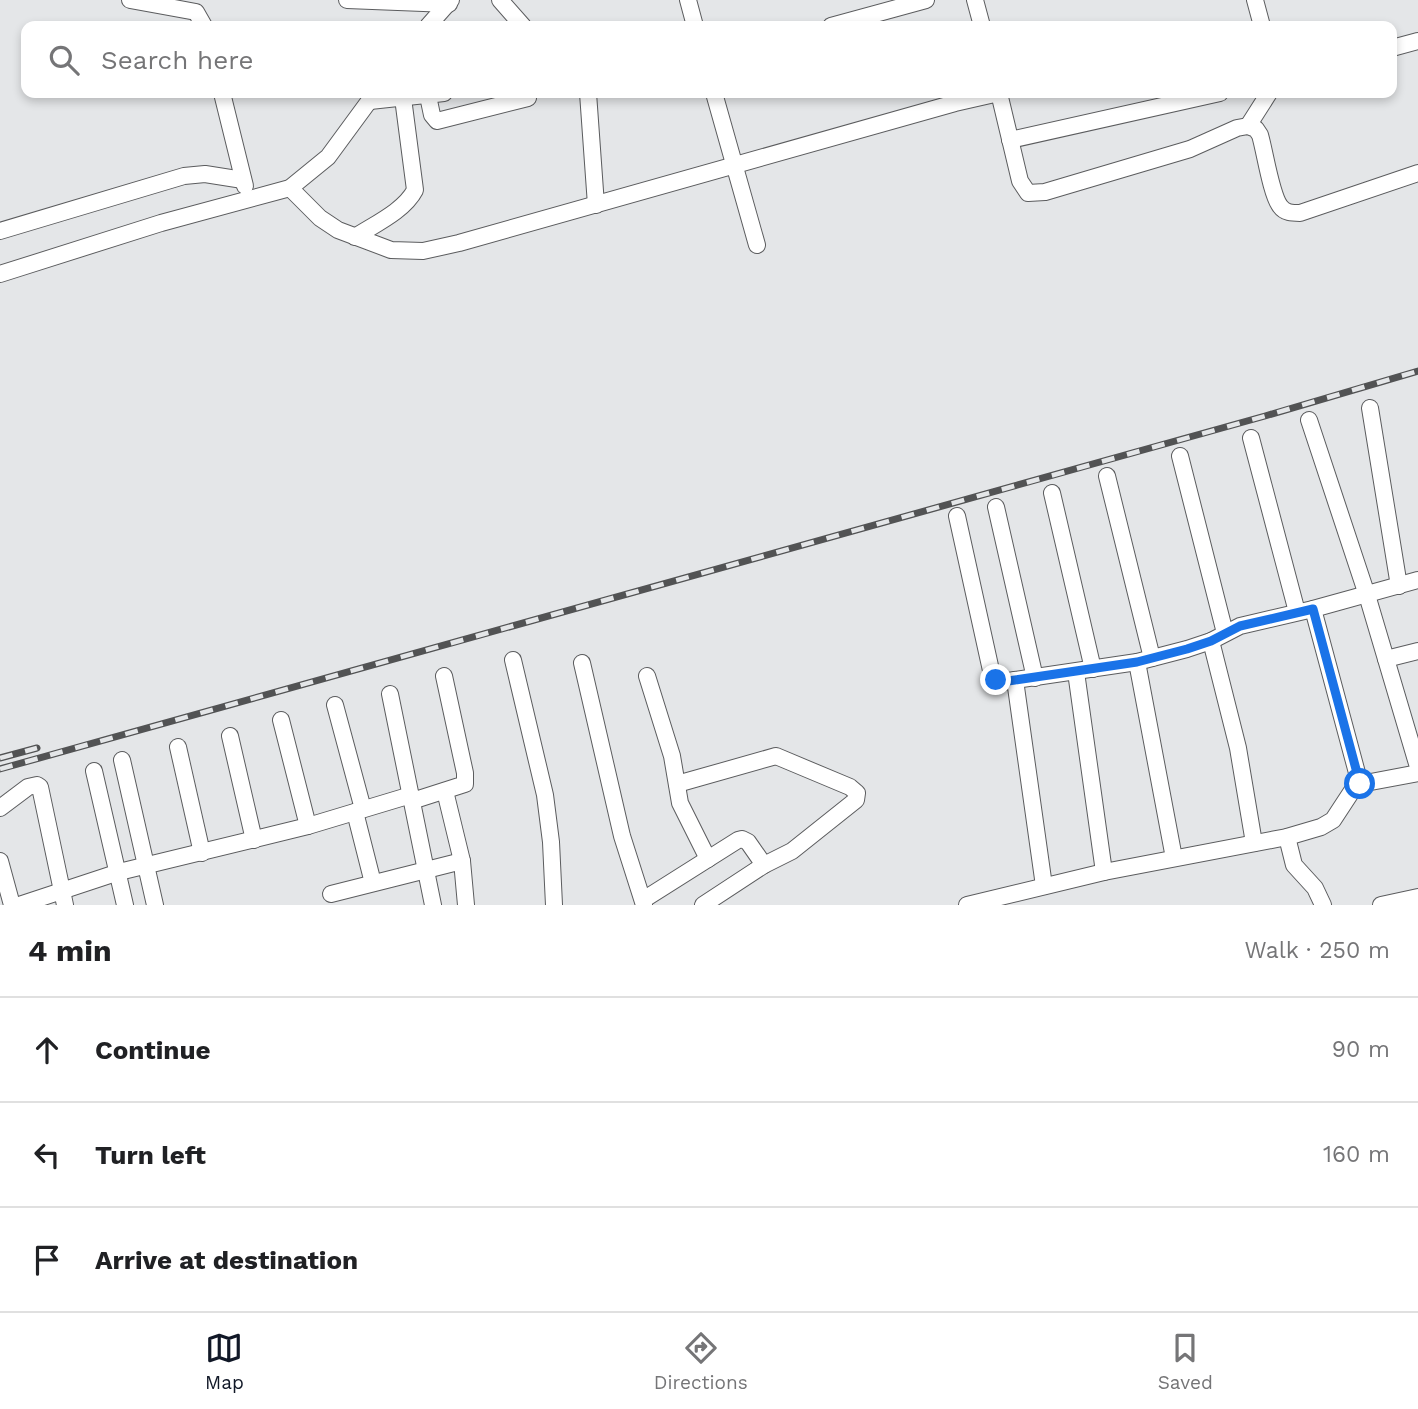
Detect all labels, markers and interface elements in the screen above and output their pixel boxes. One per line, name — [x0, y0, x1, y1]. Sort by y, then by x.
search box — [21, 21, 1397, 98]
icon: search — [45, 41, 83, 79]
text: Search here — [101, 45, 253, 75]
route end — [980, 664, 1011, 695]
route start — [1344, 768, 1375, 799]
text: 4 min — [28, 933, 112, 968]
text: Walk · 250 m — [1244, 937, 1390, 964]
icon: ahead — [28, 1031, 66, 1069]
text: Continue — [95, 1035, 211, 1065]
text: 90 m — [1332, 1036, 1390, 1063]
icon: left — [28, 1136, 66, 1174]
text: Turn left — [95, 1140, 206, 1170]
text: 160 m — [1323, 1141, 1390, 1168]
icon: arrive — [28, 1241, 66, 1279]
text: Arrive at destination — [95, 1245, 358, 1275]
tab: Map — [205, 1329, 244, 1394]
tab: Directions — [654, 1329, 748, 1394]
tab: Saved — [1158, 1329, 1213, 1394]

